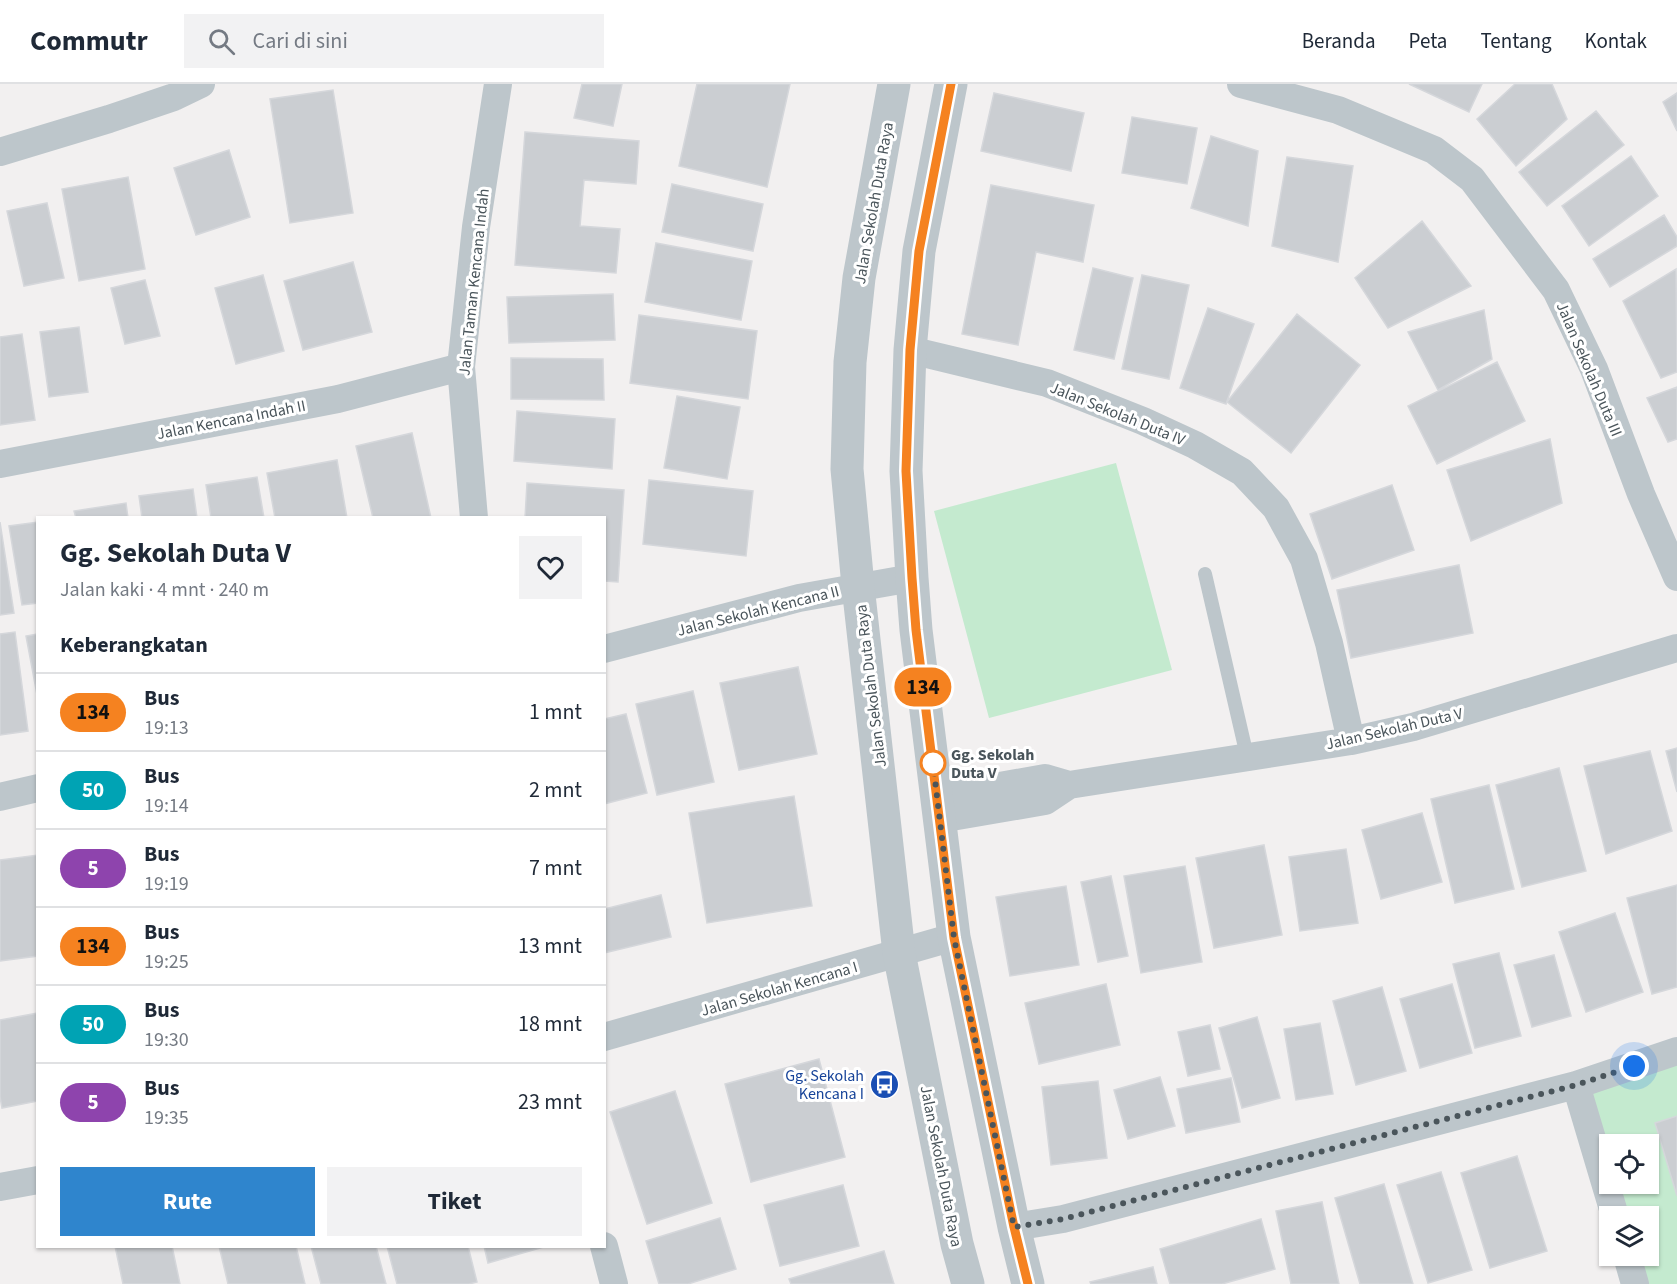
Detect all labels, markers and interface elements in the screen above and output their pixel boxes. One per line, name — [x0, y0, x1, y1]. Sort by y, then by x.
search box — [184, 14, 604, 68]
text: Commutr — [30, 21, 148, 61]
icon: search — [205, 25, 238, 58]
text: Cari di sini — [253, 25, 348, 57]
text: Beranda — [1302, 26, 1376, 56]
text: Peta — [1409, 26, 1447, 56]
text: Tentang — [1480, 26, 1551, 56]
text: Kontak — [1584, 26, 1647, 56]
street label: Jalan Sekolah Duta Raya — [849, 121, 899, 286]
street label: Jalan Taman Kencana Indah — [453, 187, 495, 377]
street label: Jalan Sekolah Duta III — [1551, 299, 1627, 440]
street label: Jalan Sekolah Duta IV — [1047, 377, 1189, 451]
street label: Jalan Kencana Indah II — [155, 395, 307, 445]
text: Gg. Sekolah Duta V — [60, 533, 291, 573]
button: heart — [519, 536, 582, 599]
text: Jalan kaki · 4 mnt · 240 m — [60, 576, 269, 604]
street label: Jalan Sekolah Kencana II — [675, 580, 841, 642]
street label: Jalan Sekolah Duta Raya — [850, 603, 892, 769]
text: Keberangkatan — [60, 629, 208, 661]
line badge: 134 — [888, 668, 958, 706]
text: 134 — [906, 672, 940, 702]
text: Bus — [144, 682, 180, 714]
text: 1 mnt — [529, 696, 582, 728]
text: 134 — [76, 697, 110, 727]
street label: Jalan Sekolah Duta V — [1324, 702, 1466, 755]
text: 19:13 — [144, 714, 189, 742]
place label: Gg. Sekolah Duta V — [951, 744, 1034, 784]
marker: Gg. Sekolah Duta V — [920, 750, 946, 776]
text: Bus — [144, 760, 180, 792]
text: 2 mnt — [529, 774, 582, 806]
text: 50 — [82, 775, 104, 805]
text: 19:14 — [144, 792, 189, 820]
text: Bus — [144, 838, 180, 870]
text: 7 mnt — [529, 852, 582, 884]
text: 5 — [87, 853, 99, 883]
text: 19:19 — [144, 870, 189, 898]
text: Bus — [144, 916, 180, 948]
text: 13 mnt — [518, 930, 582, 962]
text: 134 — [76, 931, 110, 961]
text: 19:25 — [144, 948, 189, 976]
street label: Jalan Sekolah Kencana I — [698, 956, 860, 1022]
text: Bus — [144, 994, 180, 1026]
text: 18 mnt — [518, 1008, 582, 1040]
text: 50 — [82, 1009, 104, 1039]
text: 19:30 — [144, 1026, 189, 1054]
your location — [1619, 1051, 1649, 1081]
place label: Gg. Sekolah Kencana I — [785, 1065, 864, 1105]
bus stop icon: Gg. Sekolah Kencana I — [869, 1068, 901, 1100]
text: Bus — [144, 1072, 180, 1104]
street label: Jalan Sekolah Duta Raya — [915, 1084, 967, 1249]
text: 23 mnt — [518, 1086, 582, 1118]
text: 5 — [87, 1087, 99, 1117]
text: 19:35 — [144, 1104, 189, 1132]
map controls — [1599, 1134, 1659, 1266]
button: locate — [1599, 1134, 1659, 1194]
button: Rute — [60, 1167, 315, 1236]
button: Tiket — [327, 1167, 582, 1236]
button: layers — [1599, 1206, 1659, 1266]

